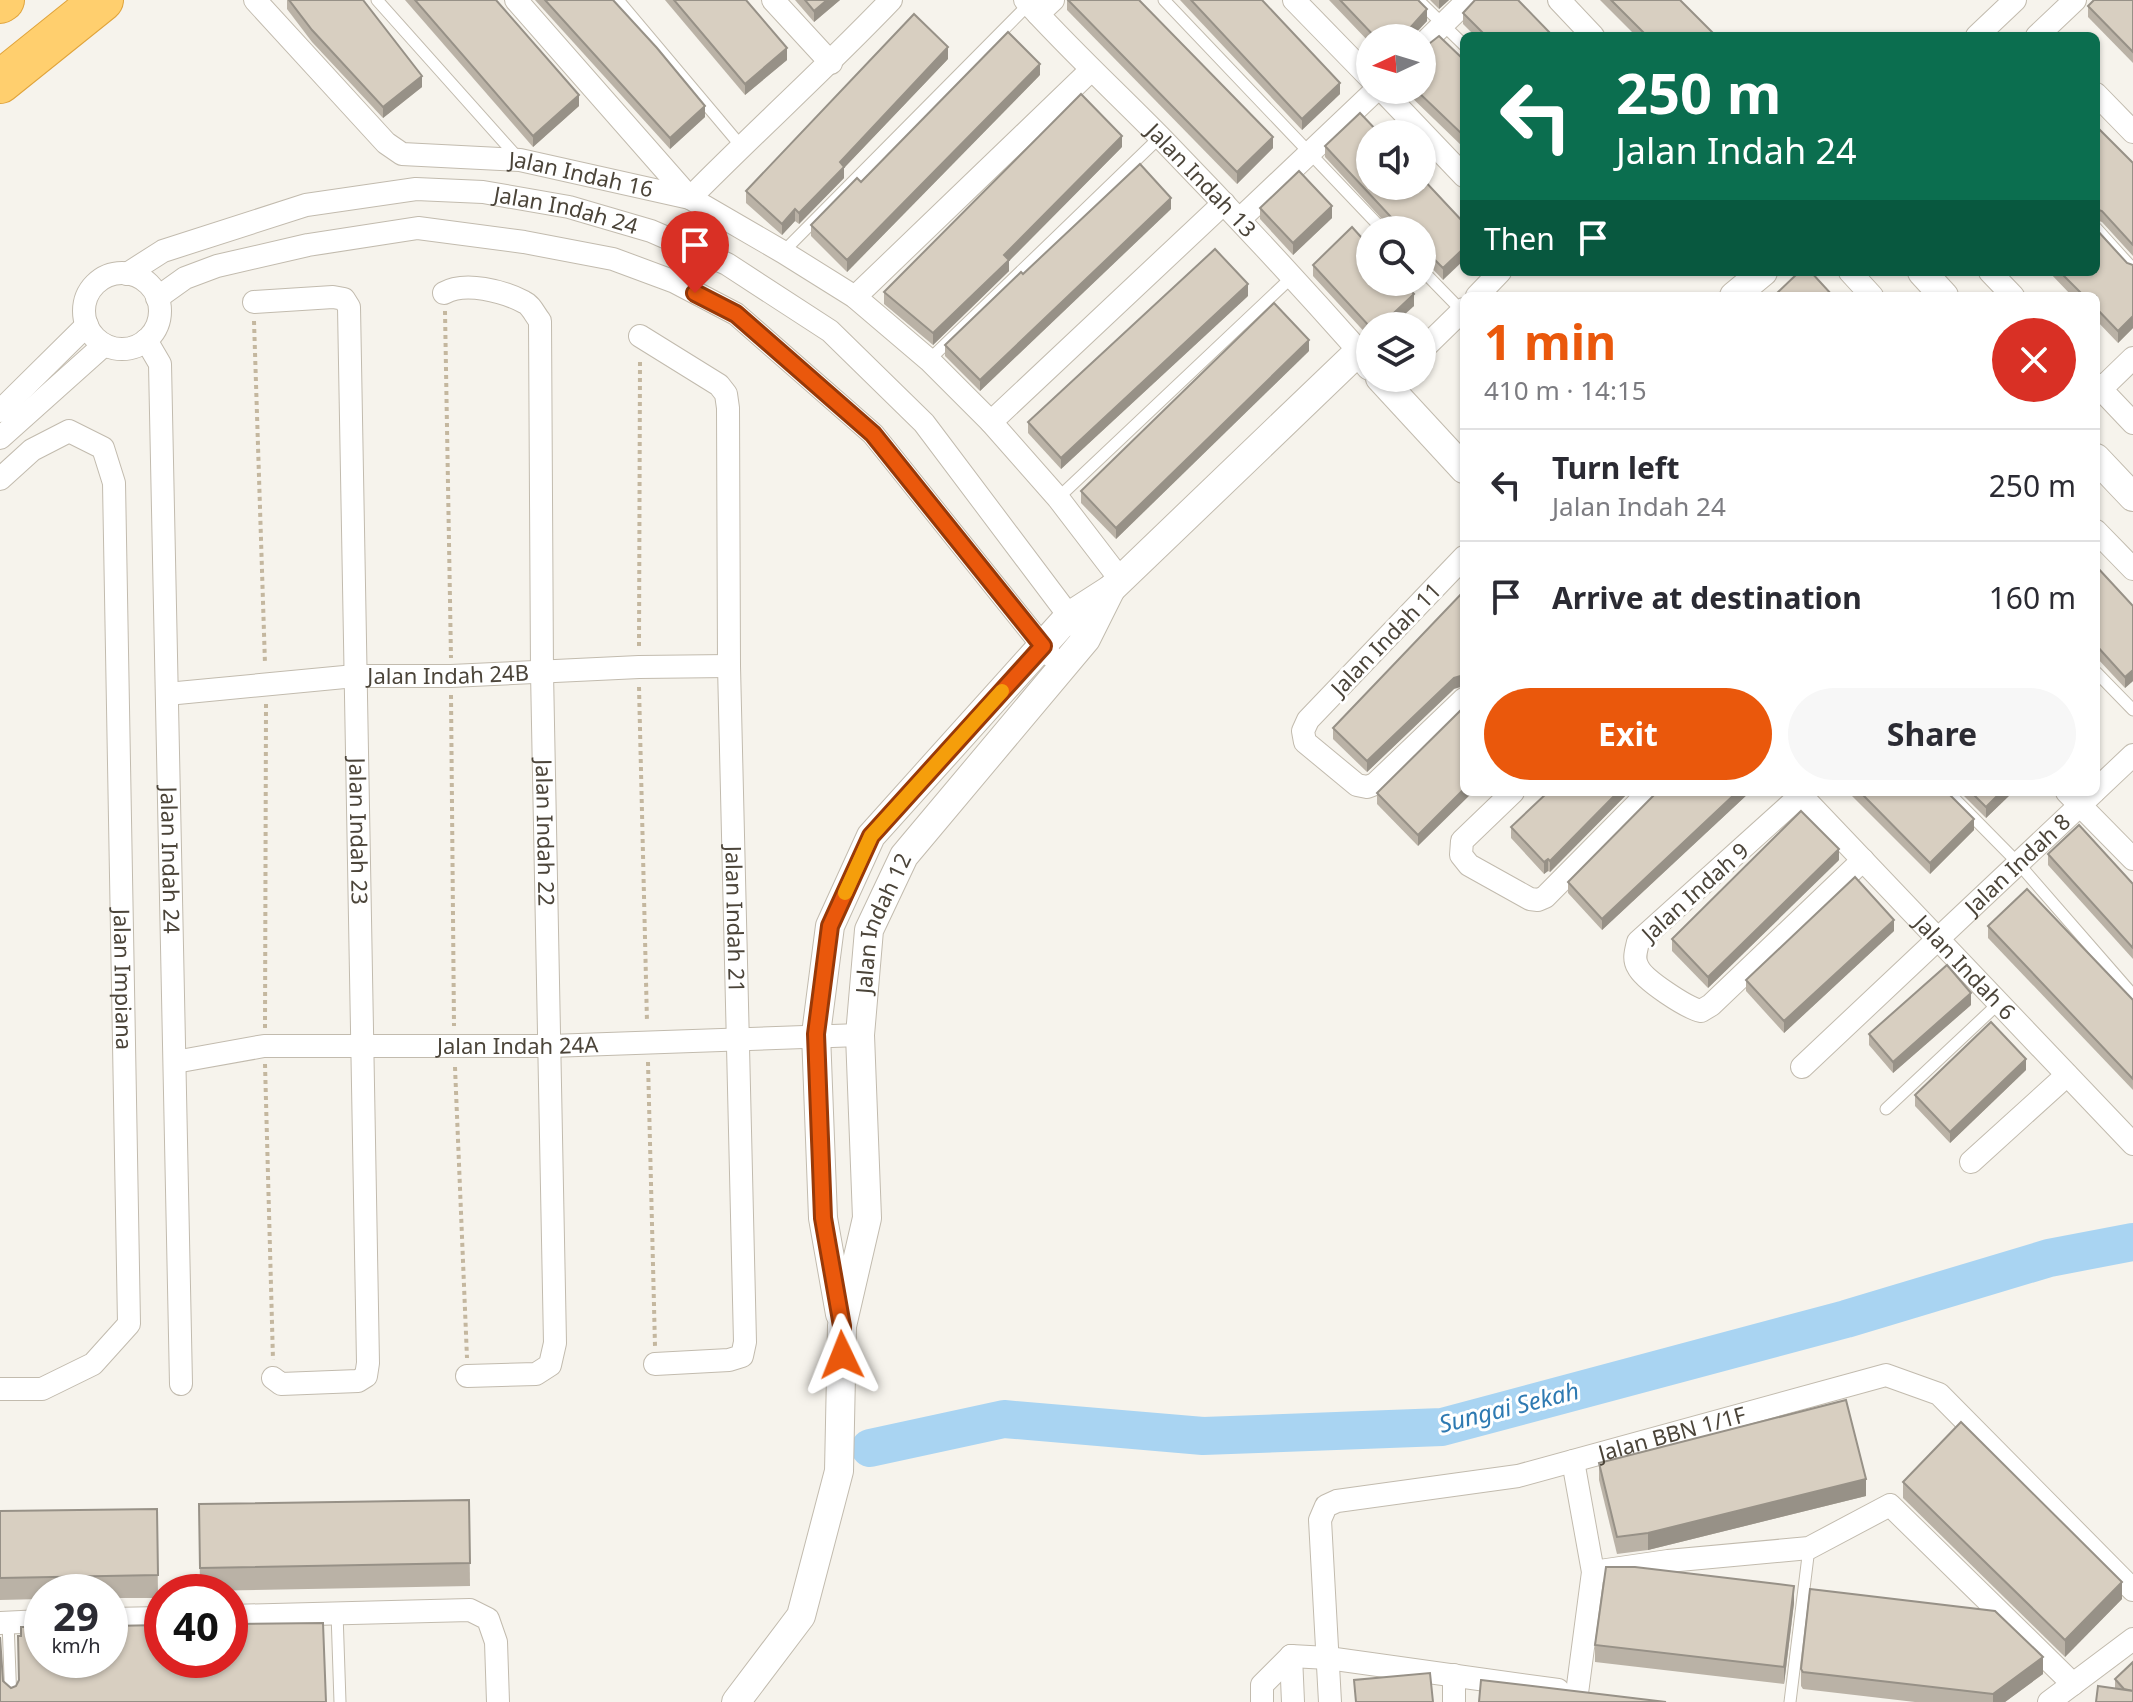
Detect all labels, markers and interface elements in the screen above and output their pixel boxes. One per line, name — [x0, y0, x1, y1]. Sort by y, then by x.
north arrow — [1356, 24, 1436, 104]
map controls — [1356, 24, 1436, 392]
text: 250 m — [1616, 54, 1781, 130]
icon: left — [1484, 64, 1588, 168]
street label: Jalan Indah 13 — [1139, 114, 1264, 243]
button: sound — [1356, 120, 1436, 200]
text: Jalan Indah 24 — [1616, 126, 1857, 175]
street label: Jalan Indah 16 — [506, 143, 656, 203]
street label: Jalan Indah 24 — [490, 178, 642, 241]
pin — [661, 211, 729, 293]
button: search — [1356, 216, 1436, 296]
icon: arrive — [1571, 216, 1615, 260]
text: Then — [1484, 218, 1555, 259]
icon: arrive — [673, 223, 717, 267]
text: 1 min — [1484, 309, 1616, 374]
button: layers — [1356, 312, 1436, 392]
button: close — [1992, 318, 2076, 402]
text: 410 m · 14:15 — [1484, 372, 1647, 408]
text: Turn left — [1552, 447, 1680, 488]
icon: left — [1484, 463, 1528, 507]
text: 250 m — [1989, 465, 2076, 506]
text: Jalan Indah 24 — [1552, 488, 1726, 524]
street label: Jalan Indah 11 — [1322, 575, 1447, 703]
icon: arrive — [1484, 575, 1528, 619]
text: Arrive at destination — [1552, 577, 1862, 618]
text: 160 m — [1989, 577, 2076, 618]
street label: Jalan Indah 24B — [365, 656, 529, 690]
button: Exit — [1484, 688, 1772, 780]
button: Share — [1788, 688, 2076, 780]
street label: Jalan Indah 23 — [343, 755, 376, 905]
street label: Jalan Indah 22 — [530, 757, 563, 907]
street label: Jalan Indah 24 — [155, 784, 188, 934]
street label: Jalan Indah 8 — [1956, 806, 2076, 922]
street label: Jalan Indah 9 — [1633, 835, 1754, 949]
street label: Jalan Indah 21 — [719, 843, 753, 993]
street label: Jalan Indah 12 — [847, 848, 917, 997]
street label: Jalan Indah 6 — [1907, 906, 2023, 1026]
street label: Jalan Impiana — [108, 907, 140, 1050]
street label: Jalan Indah 24A — [435, 1028, 600, 1060]
position arrow — [800, 1313, 884, 1397]
water label: Sungai Sekah — [1435, 1373, 1582, 1440]
street label: Jalan BBN 1/1F — [1593, 1398, 1749, 1468]
speed limit sign: 40 — [144, 1574, 248, 1678]
text: 29 — [53, 1588, 99, 1643]
text: km/h — [51, 1632, 101, 1659]

